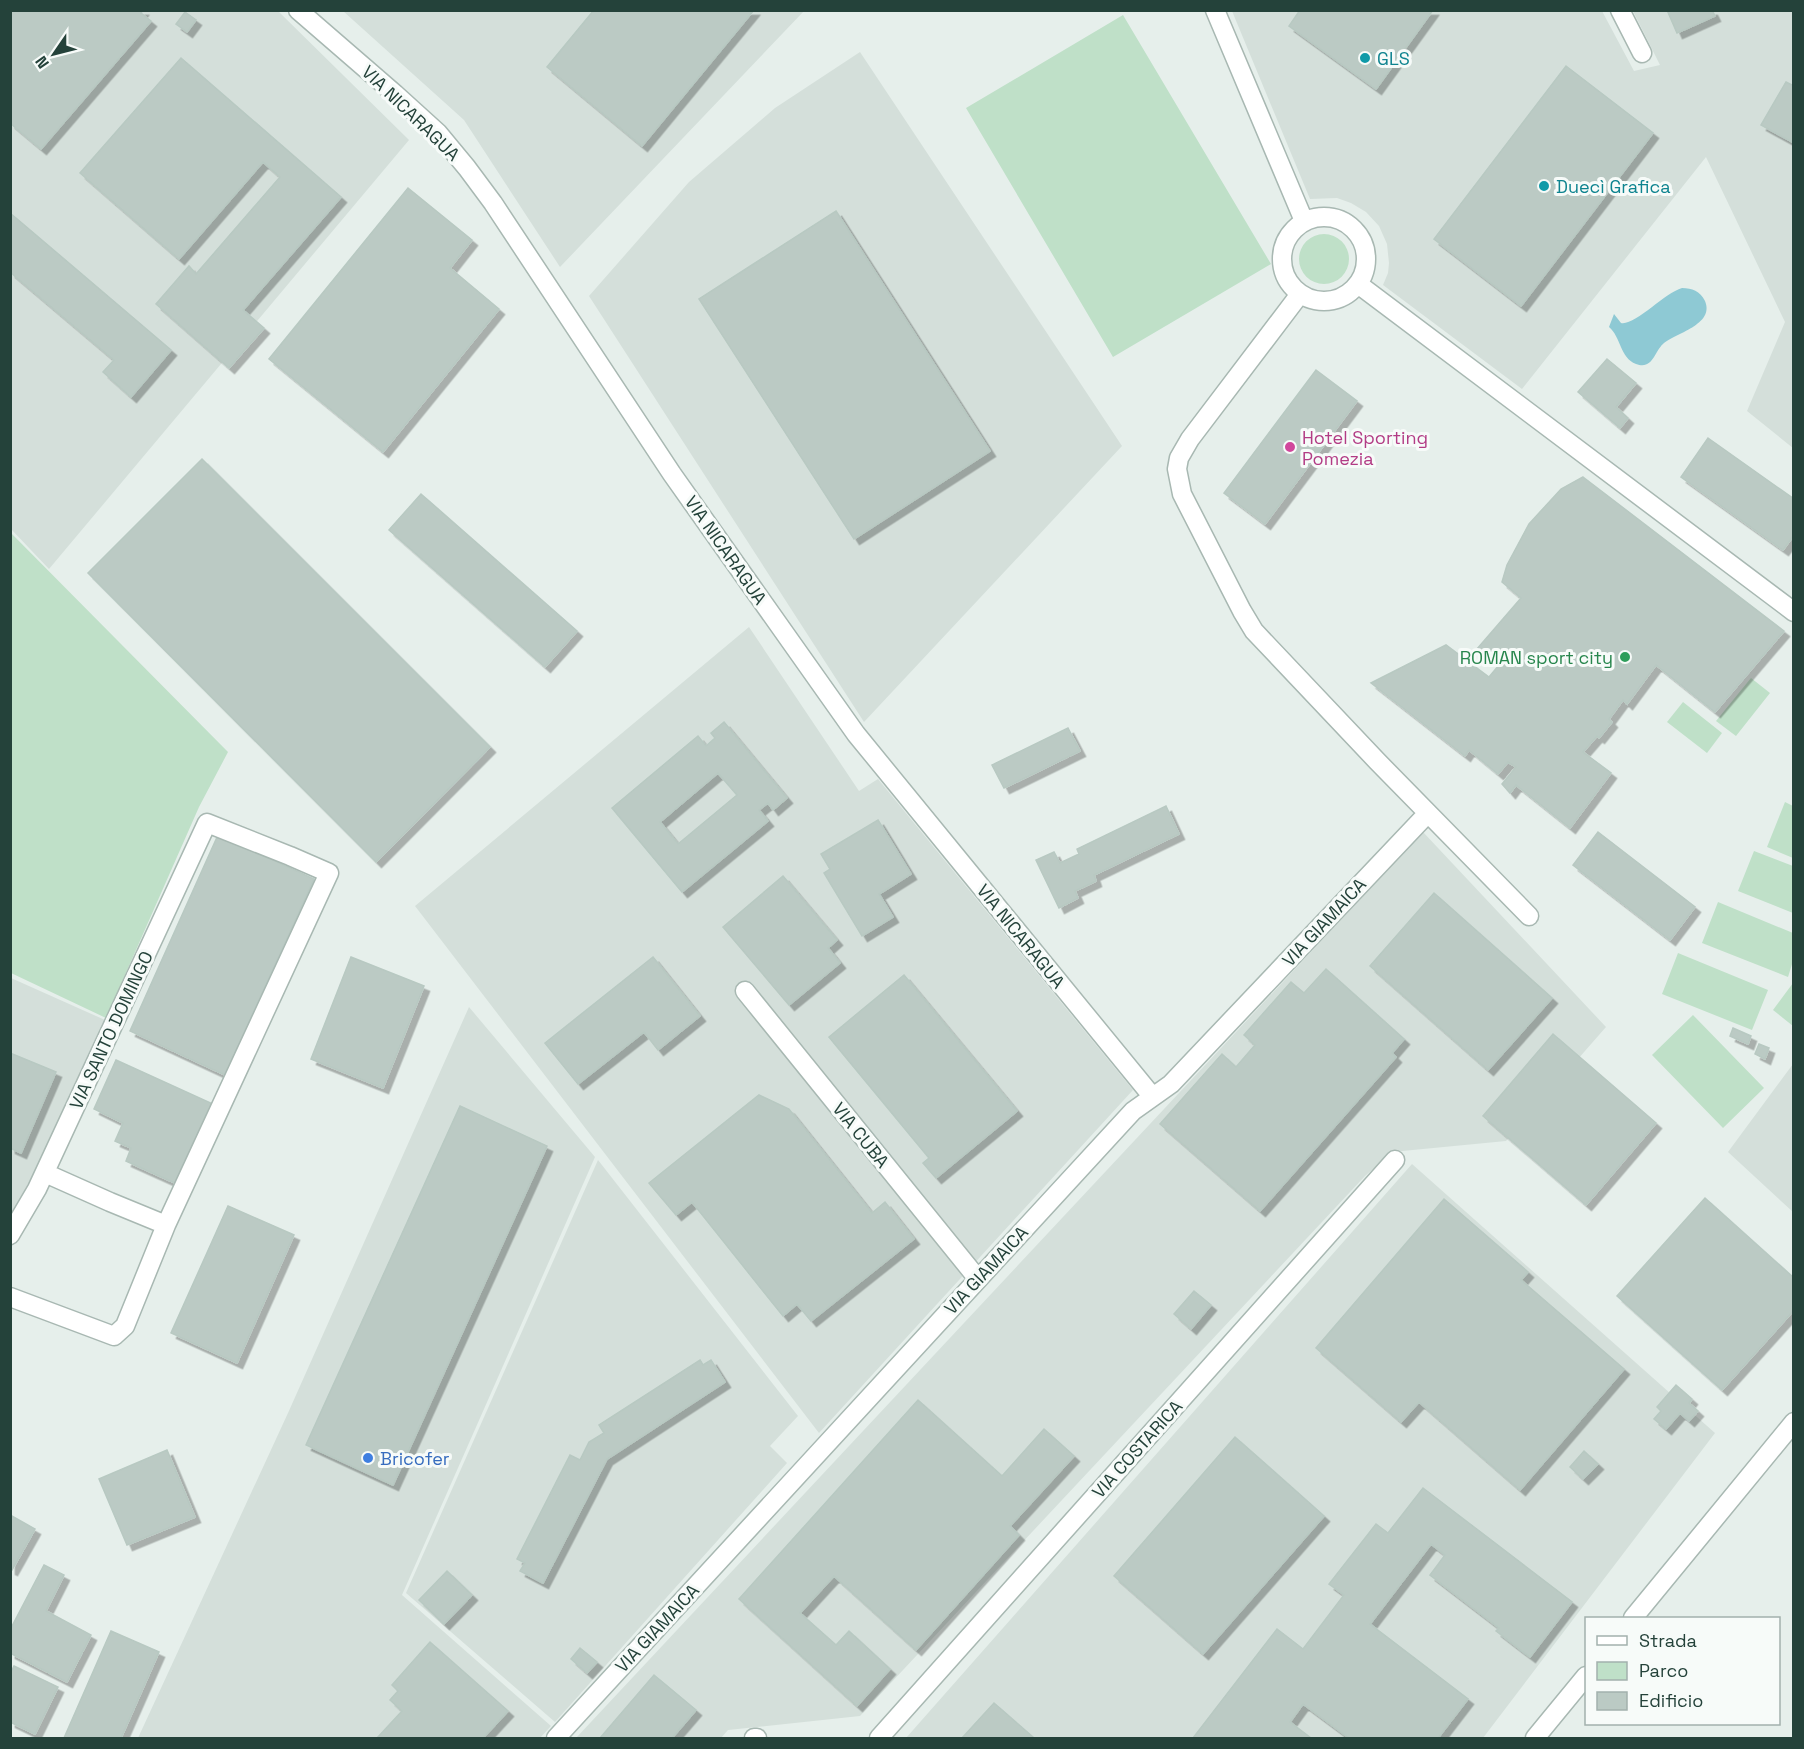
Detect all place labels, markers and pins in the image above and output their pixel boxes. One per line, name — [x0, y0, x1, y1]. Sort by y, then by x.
place label: GLS — [1377, 47, 1410, 70]
marker: GLS — [1358, 51, 1372, 65]
place label: Duecì Grafica — [1556, 175, 1671, 198]
marker: Duecì Grafica — [1537, 179, 1551, 193]
place label: Hotel Sporting Pomezia — [1302, 426, 1428, 470]
marker: Hotel Sporting Pomezia — [1283, 440, 1297, 454]
place label: ROMAN sport city — [1460, 646, 1613, 669]
marker: ROMAN sport city — [1618, 650, 1632, 664]
place label: Bricofer — [380, 1447, 450, 1470]
marker: Bricofer — [361, 1451, 375, 1465]

